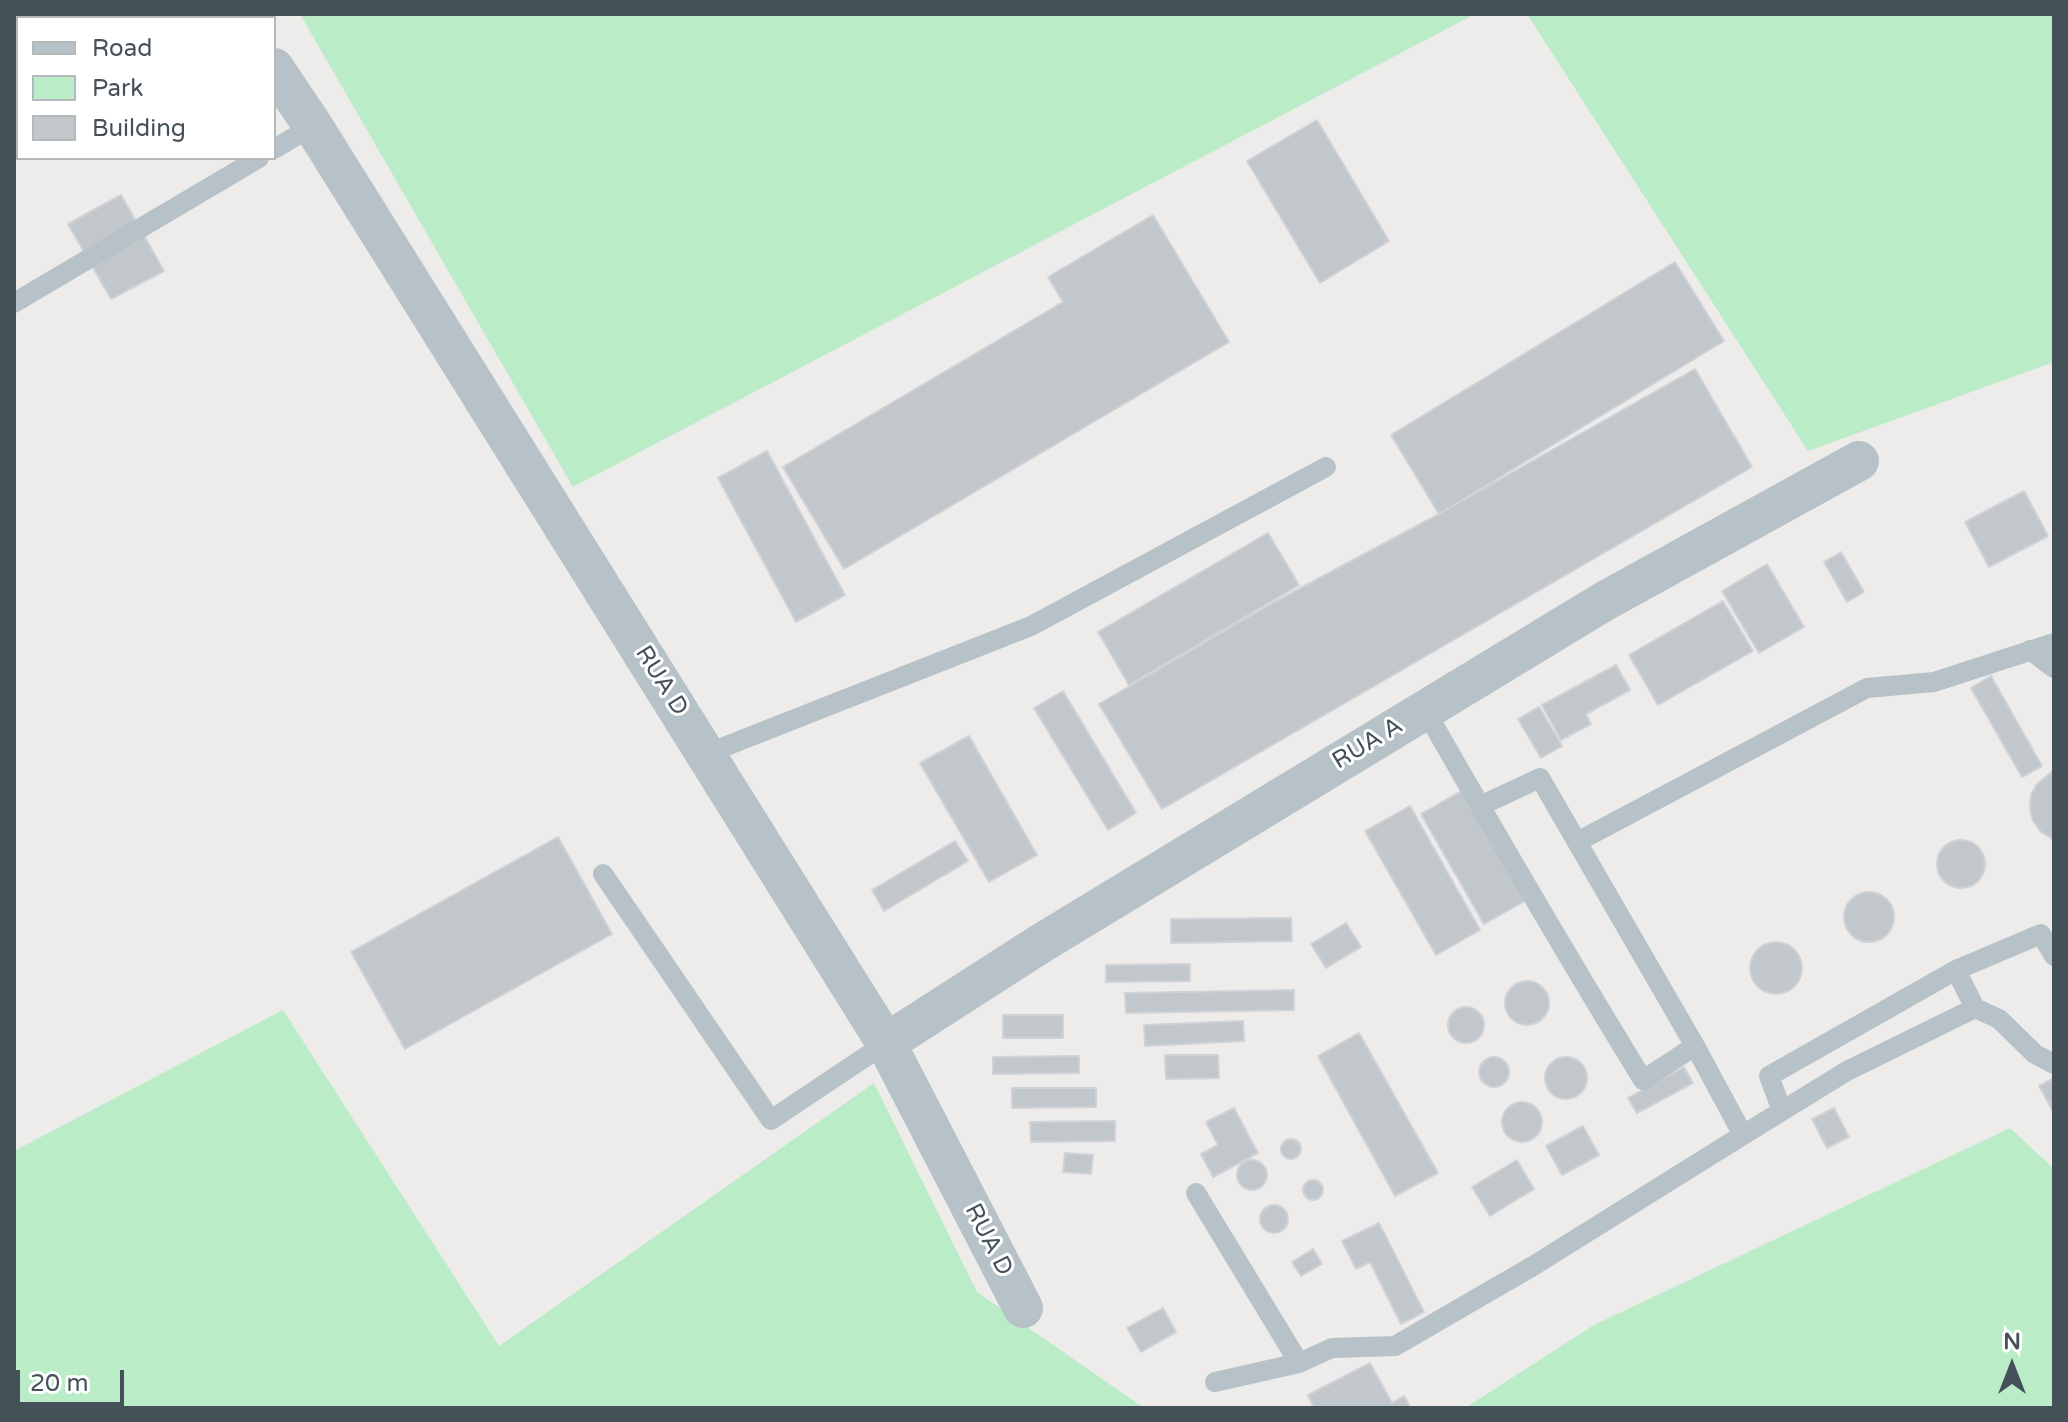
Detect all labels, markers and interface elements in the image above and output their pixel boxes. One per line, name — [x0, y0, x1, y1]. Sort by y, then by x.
legend — [16, 16, 276, 160]
text: Road — [92, 34, 152, 63]
text: Park — [92, 74, 143, 103]
text: Building — [92, 114, 186, 143]
street label: RUA D — [628, 641, 694, 721]
street label: RUA A — [1328, 712, 1408, 776]
street label: RUA D — [958, 1199, 1018, 1281]
north arrow — [1972, 1326, 2052, 1406]
text: N — [2003, 1329, 2021, 1355]
scale bar — [20, 1354, 128, 1404]
text: 20 m — [30, 1369, 88, 1398]

